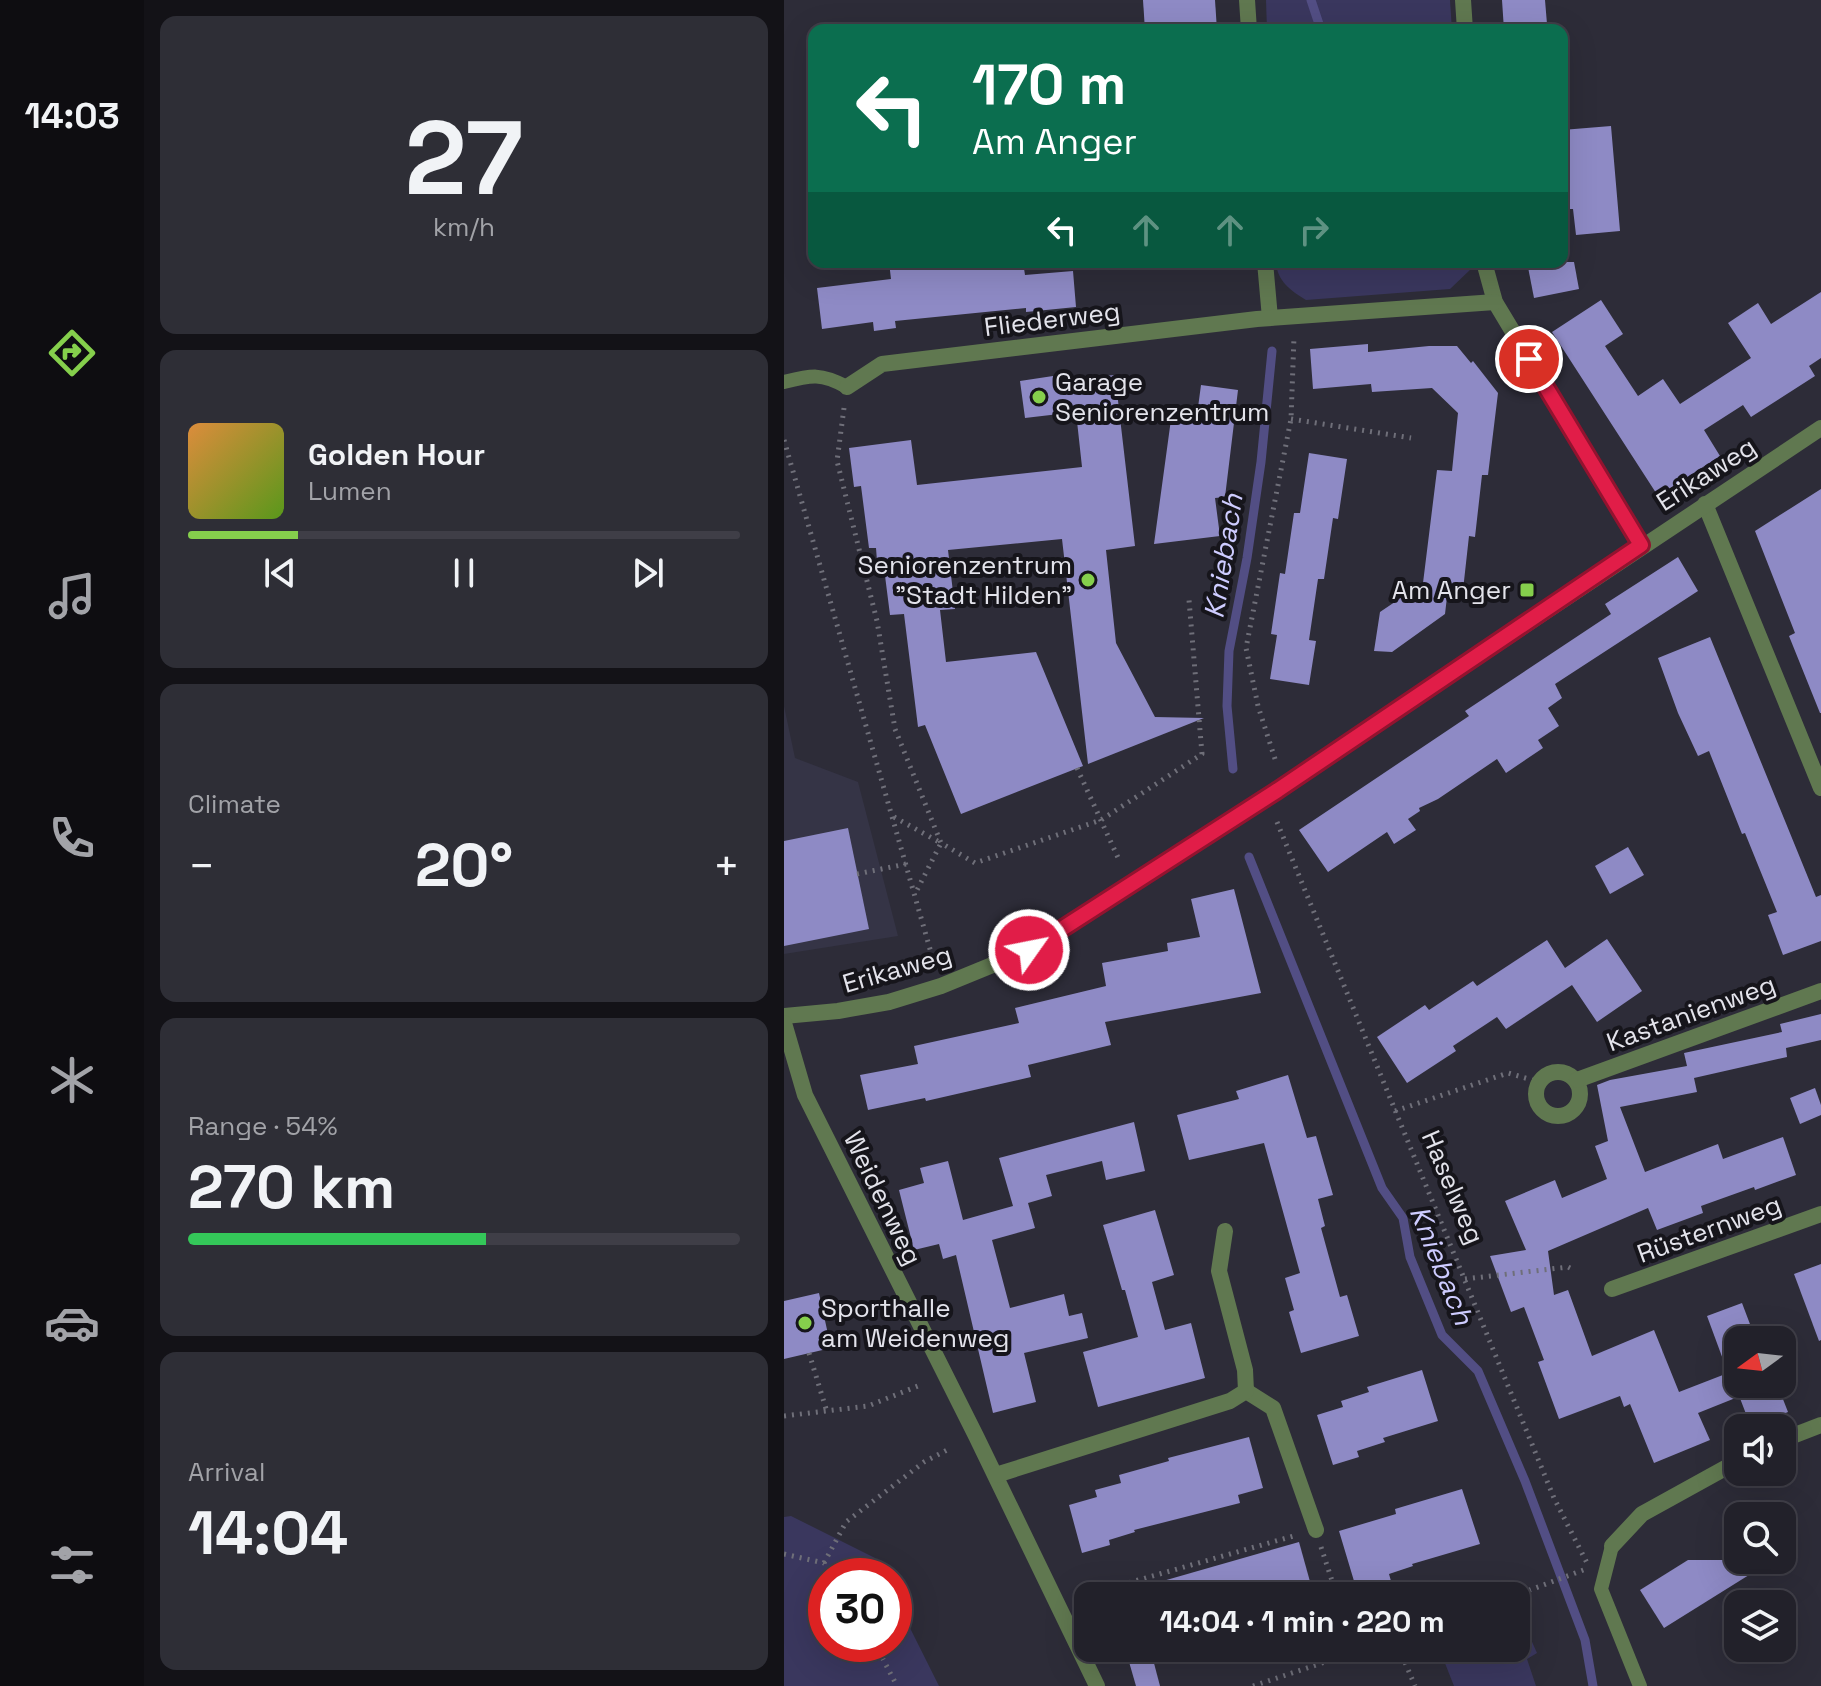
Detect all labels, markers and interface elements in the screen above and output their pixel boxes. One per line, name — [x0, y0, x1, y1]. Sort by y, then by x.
text: 170 m — [972, 49, 1126, 120]
icon: left — [840, 56, 944, 160]
text: 27 — [405, 92, 523, 224]
text: 14:03 — [24, 93, 120, 139]
text: Am Anger — [972, 119, 1137, 165]
icon: left — [1040, 208, 1084, 252]
icon: ahead — [1124, 208, 1168, 252]
icon: ahead — [1208, 208, 1252, 252]
icon: right — [1292, 208, 1336, 252]
text: km/h — [433, 210, 495, 244]
street label: Fliederweg — [982, 294, 1122, 344]
icon: directions — [44, 325, 100, 381]
pin — [1495, 325, 1563, 393]
icon: arrive — [1507, 337, 1551, 381]
place label: Garage Seniorenzentrum — [1055, 365, 1269, 429]
marker: Garage Seniorenzentrum — [1030, 388, 1048, 406]
street label: Erikaweg — [1650, 429, 1762, 519]
text: Golden Hour — [308, 435, 485, 474]
text: Lumen — [308, 474, 392, 508]
water label: Kniebach — [1195, 490, 1251, 621]
place label: Seniorenzentrum "Stadt Hilden" — [858, 548, 1072, 612]
icon: previous — [258, 551, 302, 595]
icon: pause — [442, 551, 486, 595]
icon: next — [626, 551, 670, 595]
icon: music — [44, 568, 100, 624]
marker: Seniorenzentrum "Stadt Hilden" — [1079, 571, 1097, 589]
place label: Am Anger — [1392, 573, 1511, 607]
marker: Am Anger — [1518, 581, 1536, 599]
text: Climate — [188, 787, 281, 821]
icon: phone — [44, 810, 100, 866]
text: 20° — [415, 827, 513, 904]
text: − — [188, 838, 215, 894]
text: + — [713, 838, 740, 894]
position arrow — [987, 908, 1071, 992]
street label: Erikaweg — [839, 937, 955, 1001]
street label: Kastanienweg — [1602, 967, 1780, 1059]
icon: climate — [44, 1052, 100, 1108]
text: Range · 54% — [188, 1109, 338, 1143]
street label: Weidenweg — [836, 1125, 930, 1271]
street label: Haselweg — [1414, 1125, 1492, 1249]
text: 270 km — [188, 1149, 395, 1226]
street label: Rüsternweg — [1632, 1187, 1786, 1271]
water label: Kniebach — [1402, 1200, 1482, 1331]
place label: Sporthalle am Weidenweg — [821, 1291, 1010, 1355]
icon: car — [44, 1295, 100, 1351]
marker: Sporthalle am Weidenweg — [796, 1314, 814, 1332]
north arrow — [1724, 1326, 1796, 1398]
map controls — [1724, 1326, 1796, 1662]
button: sound — [1724, 1414, 1796, 1486]
text: Arrival — [188, 1455, 265, 1489]
text: 14:04 — [188, 1495, 348, 1572]
button: search — [1724, 1502, 1796, 1574]
icon: filters — [44, 1537, 100, 1593]
speed limit sign: 30 — [808, 1558, 912, 1662]
button: layers — [1724, 1590, 1796, 1662]
text: 14:04 · 1 min · 220 m — [1159, 1602, 1445, 1641]

